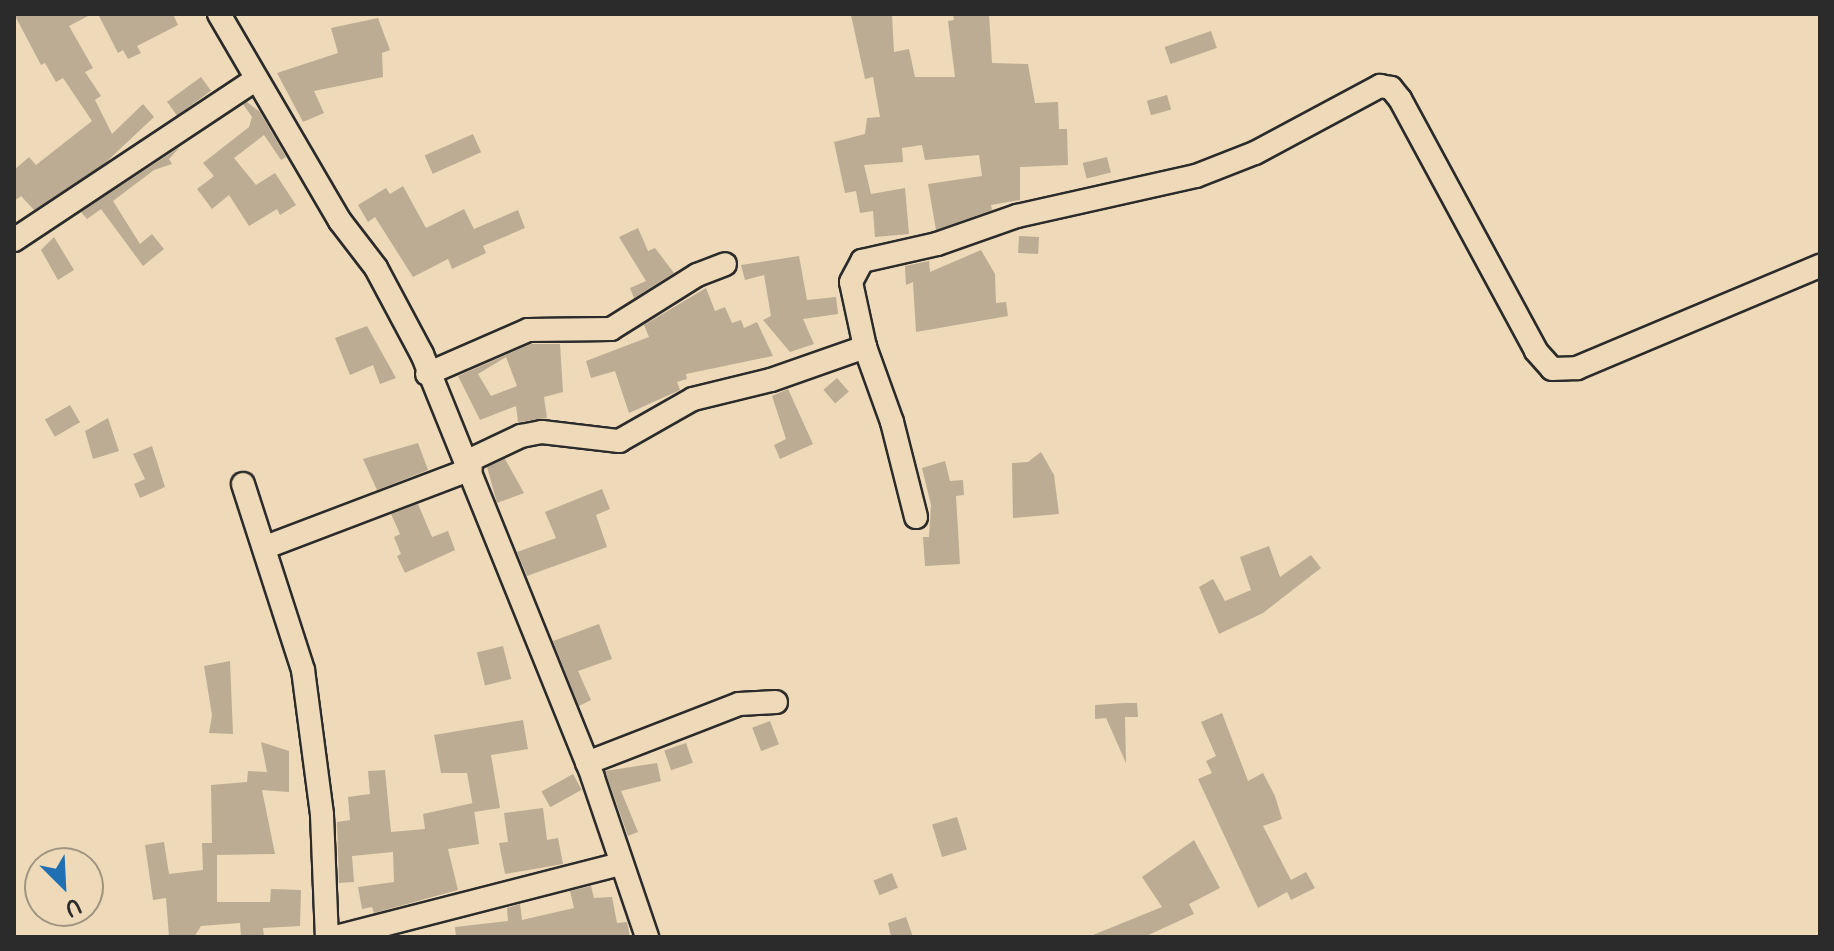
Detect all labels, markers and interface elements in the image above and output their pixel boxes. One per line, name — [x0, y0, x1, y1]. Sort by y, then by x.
north arrow — [24, 847, 104, 927]
text: U — [61, 891, 85, 923]

